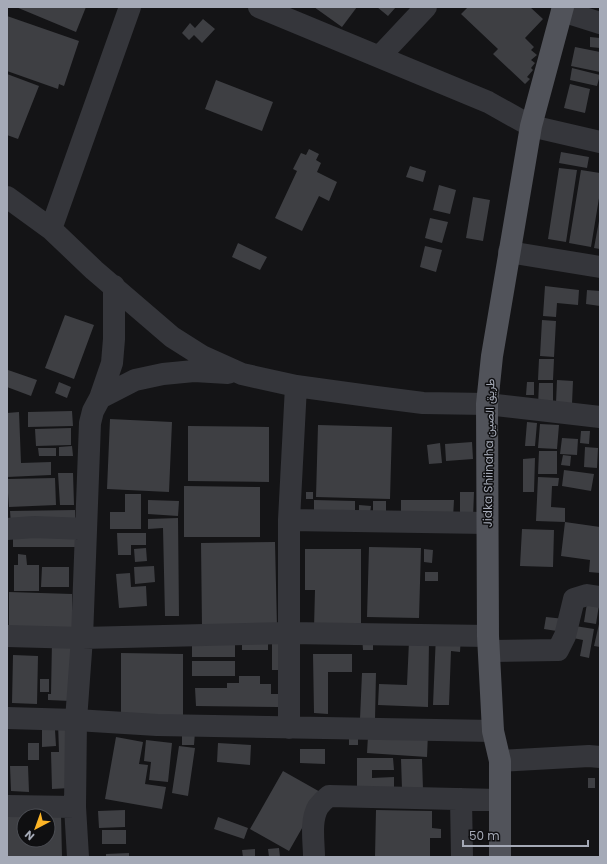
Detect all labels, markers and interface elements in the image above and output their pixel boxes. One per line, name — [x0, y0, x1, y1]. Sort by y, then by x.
street label: Jidka Shiinaha طريق الصين — [479, 378, 498, 528]
north arrow — [16, 808, 56, 848]
scale bar — [463, 822, 588, 848]
text: N — [21, 827, 38, 844]
text: 50 m — [469, 827, 500, 844]

